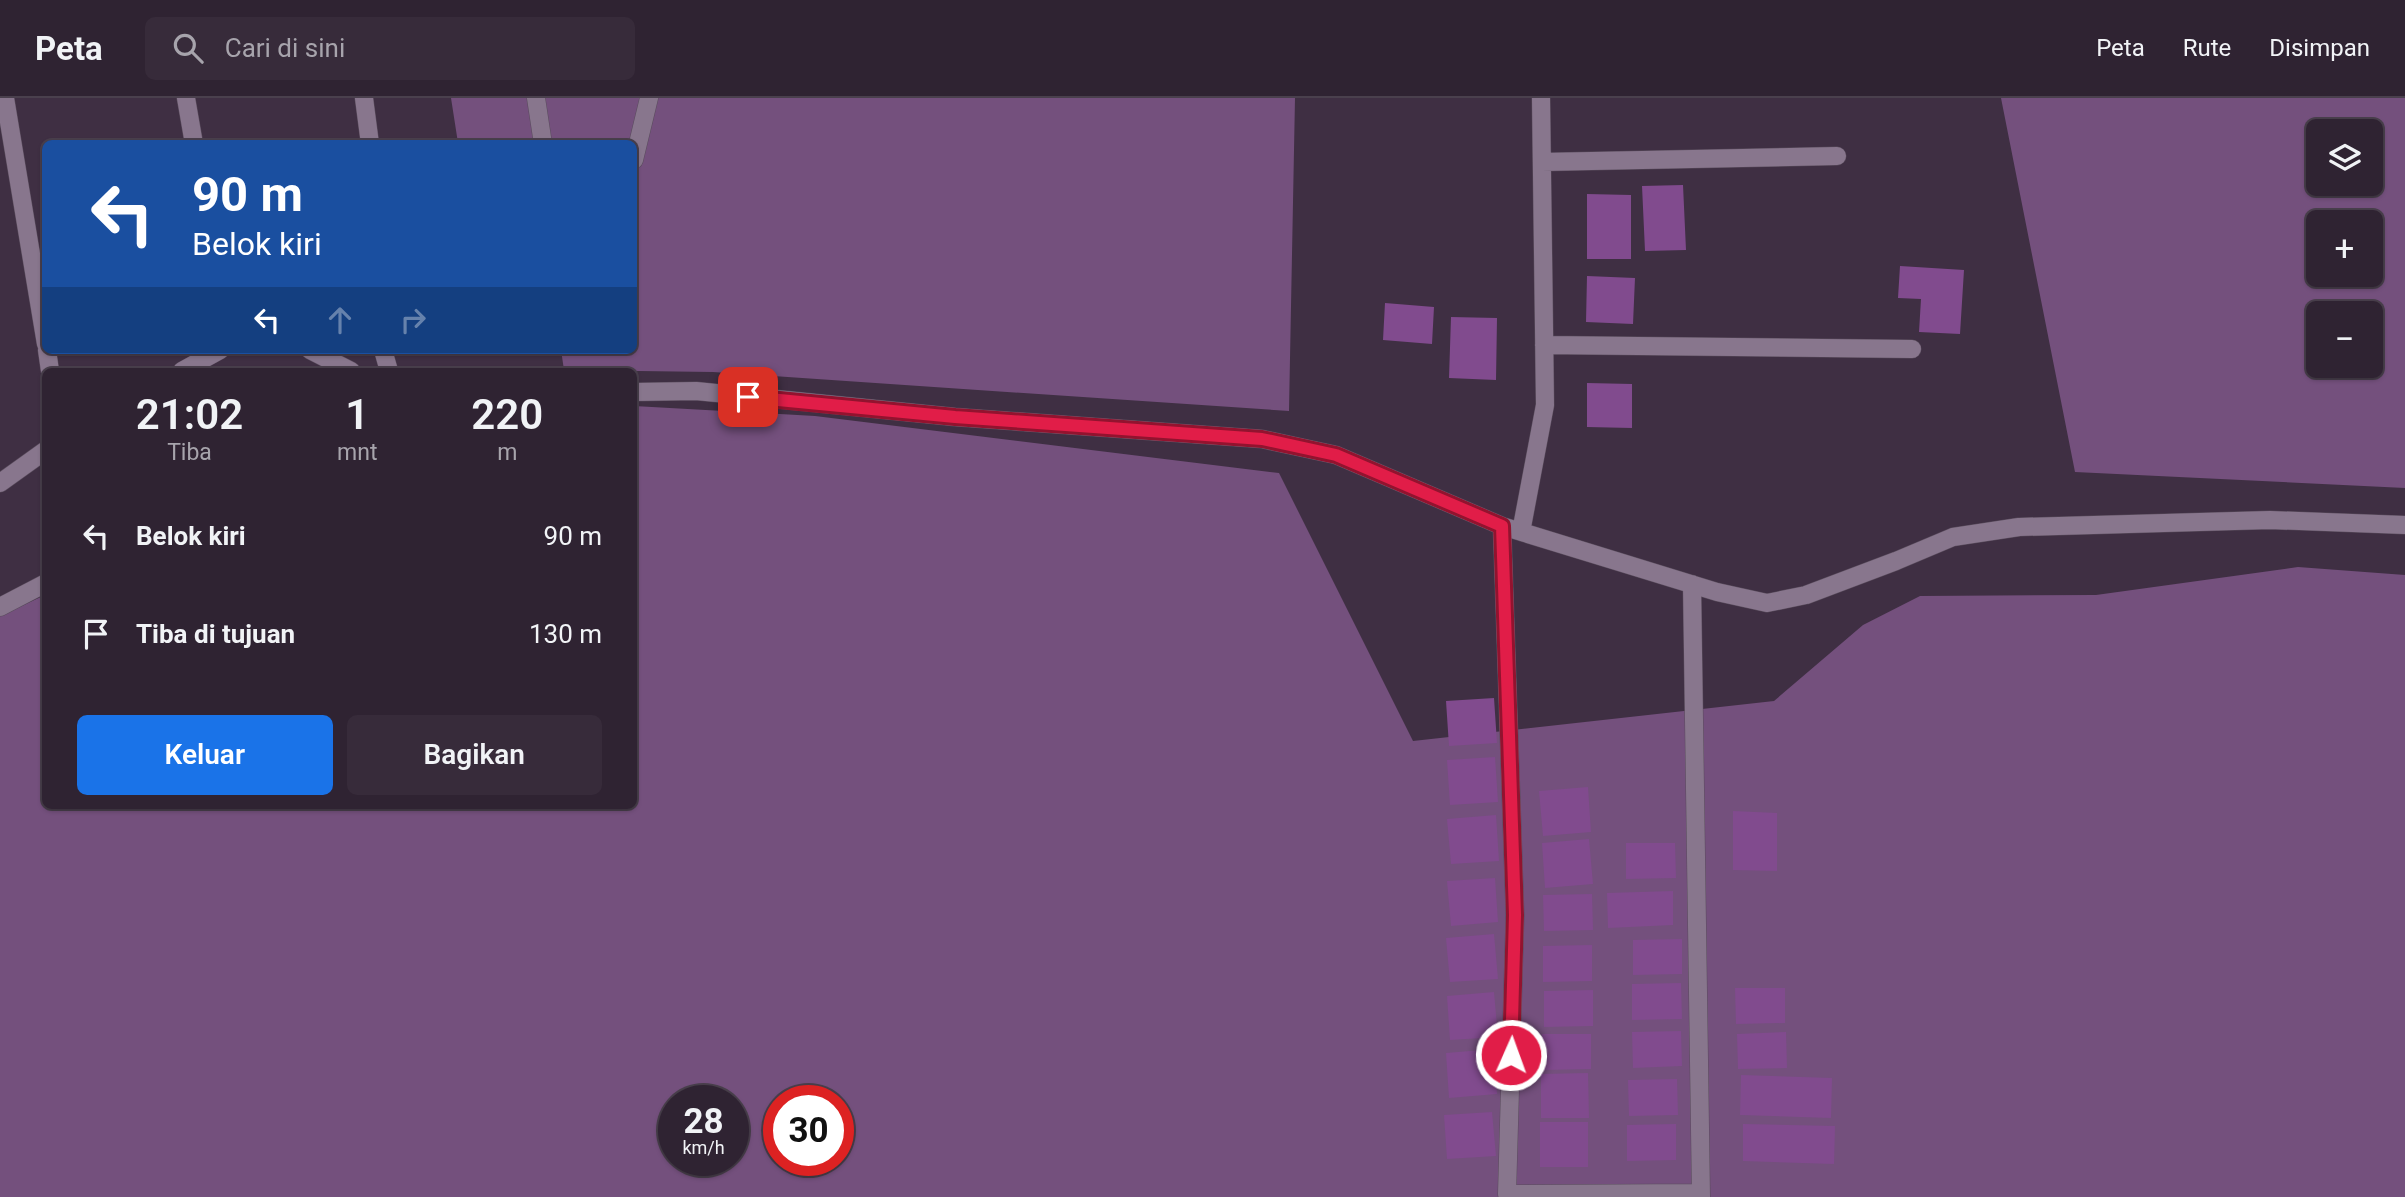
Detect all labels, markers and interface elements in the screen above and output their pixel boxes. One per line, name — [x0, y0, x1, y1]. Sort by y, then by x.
search box — [145, 17, 635, 80]
text: Peta — [35, 29, 103, 68]
icon: search — [169, 29, 207, 67]
text: Cari di sini — [225, 33, 345, 63]
text: Peta — [2096, 34, 2145, 62]
text: Rute — [2183, 34, 2231, 62]
text: Disimpan — [2269, 34, 2370, 62]
map controls — [2306, 119, 2383, 378]
button: layers — [2306, 119, 2383, 196]
text: 90 m — [192, 166, 303, 223]
icon: left — [77, 168, 168, 259]
button: + — [2306, 210, 2383, 287]
text: Belok kiri — [192, 225, 322, 263]
icon: left — [248, 301, 286, 339]
icon: ahead — [321, 301, 359, 339]
icon: right — [394, 301, 432, 339]
button: − — [2306, 301, 2383, 378]
pin — [718, 367, 778, 427]
icon: arrive — [729, 378, 767, 416]
text: 21:02 — [136, 390, 243, 439]
text: 1 — [345, 390, 369, 439]
text: 220 — [471, 390, 543, 439]
text: Tiba — [167, 439, 212, 466]
text: mnt — [337, 439, 377, 466]
text: m — [497, 439, 517, 466]
icon: left — [77, 517, 115, 555]
text: Belok kiri — [136, 521, 246, 551]
text: 90 m — [544, 521, 602, 551]
icon: arrive — [77, 615, 115, 653]
text: Tiba di tujuan — [136, 619, 295, 649]
text: 130 m — [529, 619, 602, 649]
button: Keluar — [77, 715, 333, 795]
button: Bagikan — [347, 715, 602, 795]
position arrow — [1474, 1018, 1548, 1092]
speed limit sign: 30 — [763, 1085, 854, 1176]
text: 28 — [683, 1101, 724, 1142]
text: km/h — [682, 1137, 725, 1158]

